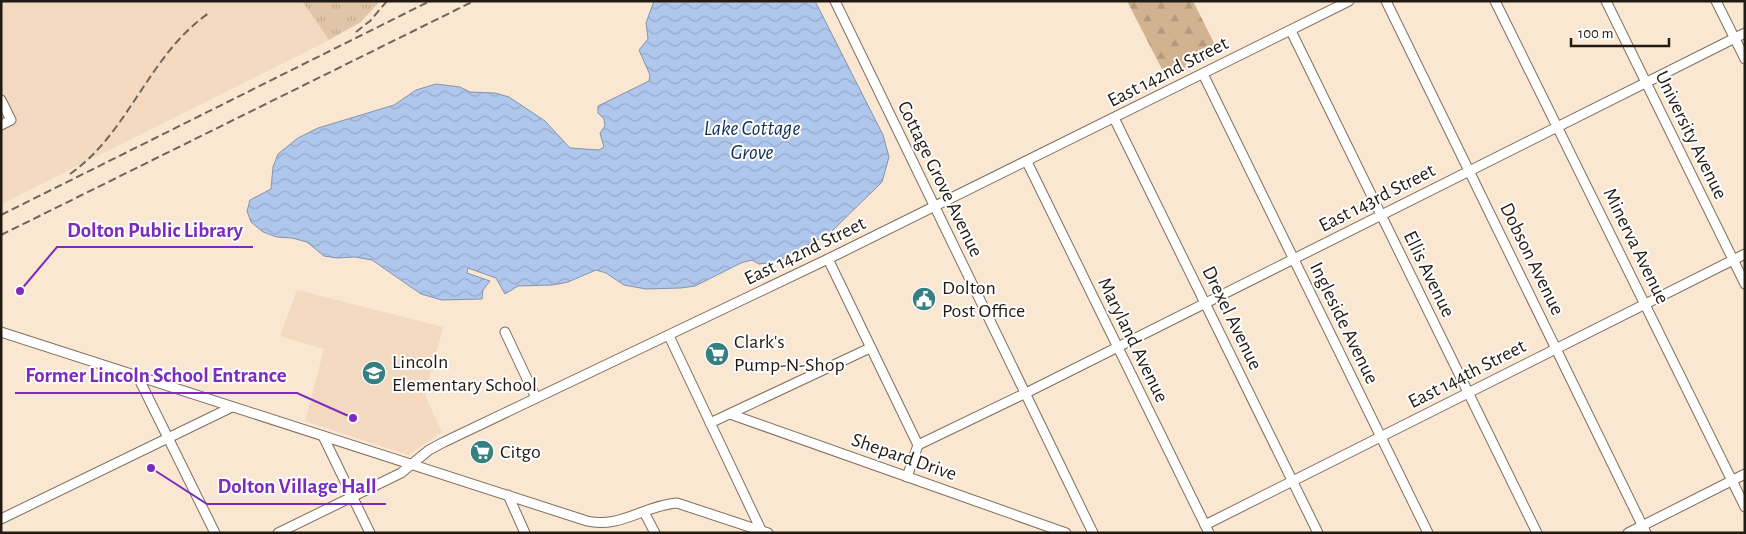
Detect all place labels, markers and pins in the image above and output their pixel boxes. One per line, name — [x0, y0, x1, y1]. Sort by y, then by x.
callout: Dolton Public Library — [57, 211, 253, 247]
place label: Dolton Post Office — [942, 278, 1025, 321]
public building icon: Dolton Post Office — [911, 286, 937, 312]
place label: Clark's Pump-N-Shop — [734, 332, 845, 375]
supermarket icon: Clark's Pump-N-Shop — [704, 341, 730, 367]
place label: Lincoln Elementary School — [392, 352, 537, 395]
callout: Former Lincoln School Entrance — [15, 357, 297, 393]
school or university icon: Lincoln Elementary School — [361, 360, 387, 386]
supermarket icon: Citgo — [469, 439, 495, 465]
place label: Citgo — [500, 442, 541, 462]
callout: Dolton Village Hall — [207, 468, 386, 504]

